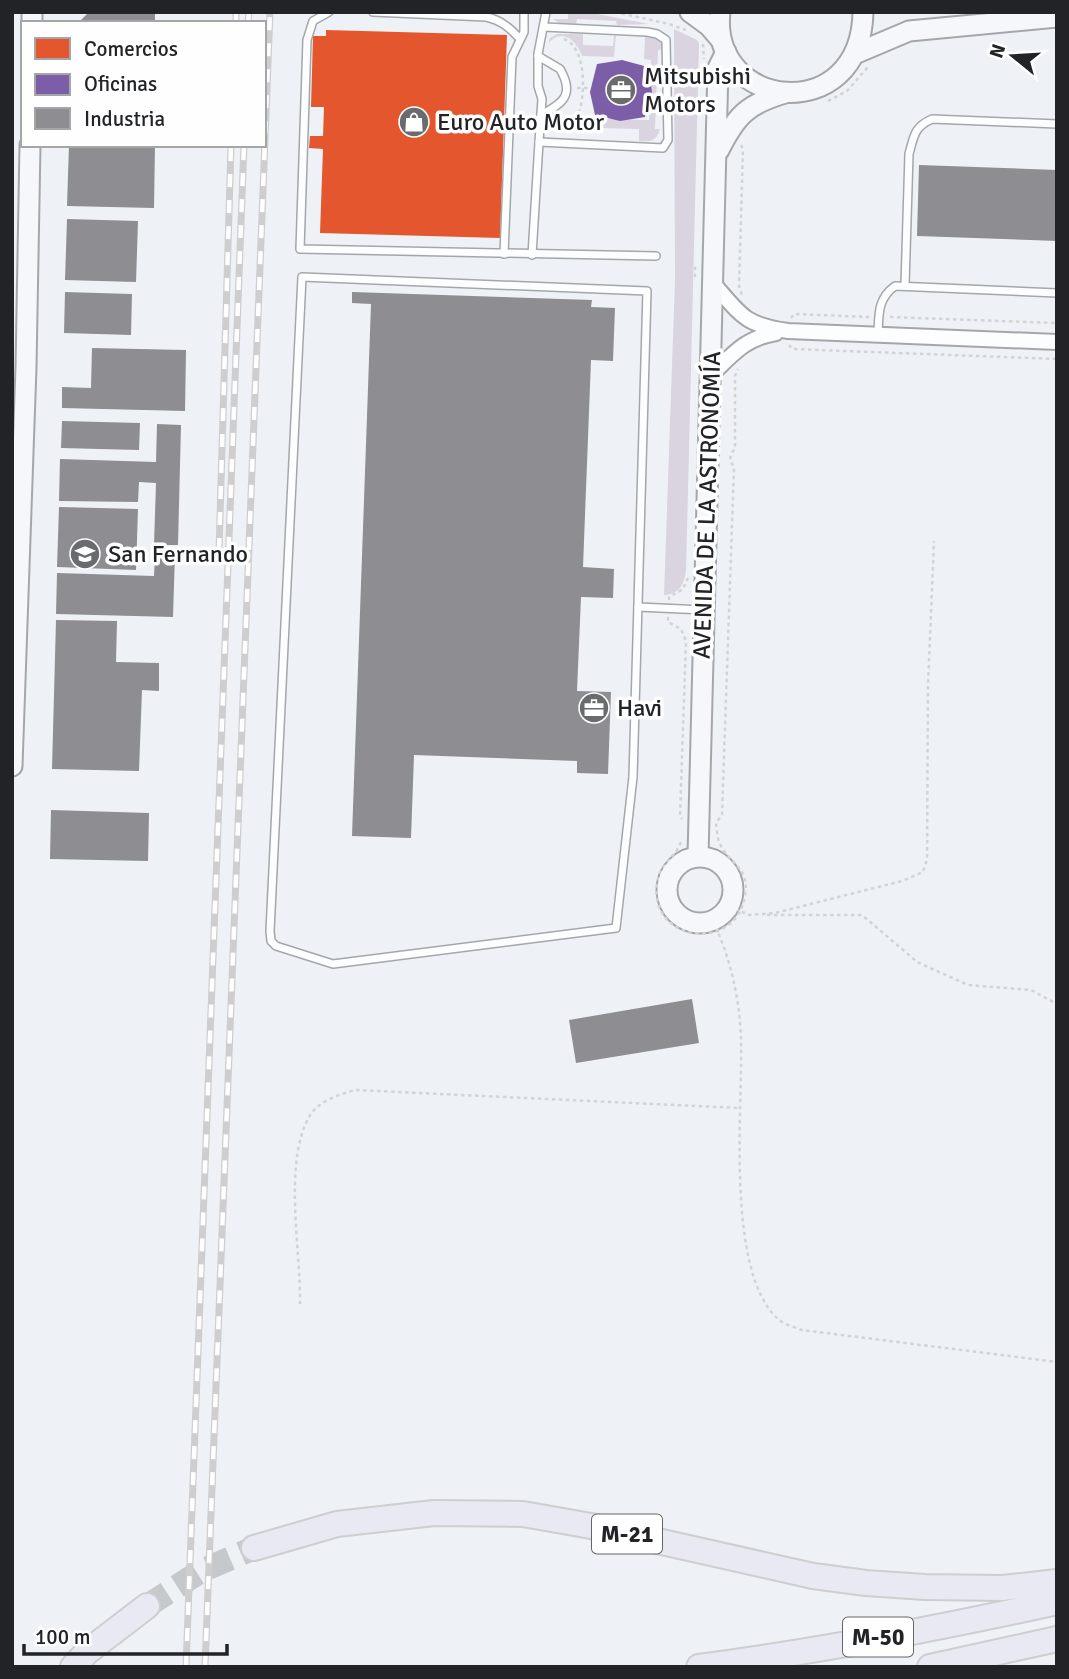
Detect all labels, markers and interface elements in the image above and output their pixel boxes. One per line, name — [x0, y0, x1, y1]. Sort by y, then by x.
legend — [21, 21, 266, 147]
north arrow — [978, 21, 1048, 91]
text: Comercios — [84, 36, 178, 62]
text: N — [984, 41, 1011, 61]
place label: Mitsubishi Motors — [644, 61, 751, 119]
text: Oficinas — [84, 71, 157, 97]
office icon: Mitsubishi Motors — [604, 73, 638, 107]
shop icon: Euro Auto Motor — [397, 105, 431, 139]
text: Industria — [84, 106, 165, 132]
place label: Euro Auto Motor — [437, 107, 604, 137]
street label: AVENIDA DE LA ASTRONOMÍA — [687, 350, 727, 660]
school or university icon: San Fernando — [68, 537, 102, 571]
place label: San Fernando — [108, 539, 248, 569]
office icon: Havi — [577, 691, 611, 725]
place label: Havi — [617, 693, 662, 723]
road number: M-21 — [592, 1514, 662, 1554]
scale bar — [24, 1612, 228, 1656]
road number: M-50 — [843, 1618, 913, 1656]
text: 100 m — [35, 1624, 90, 1650]

